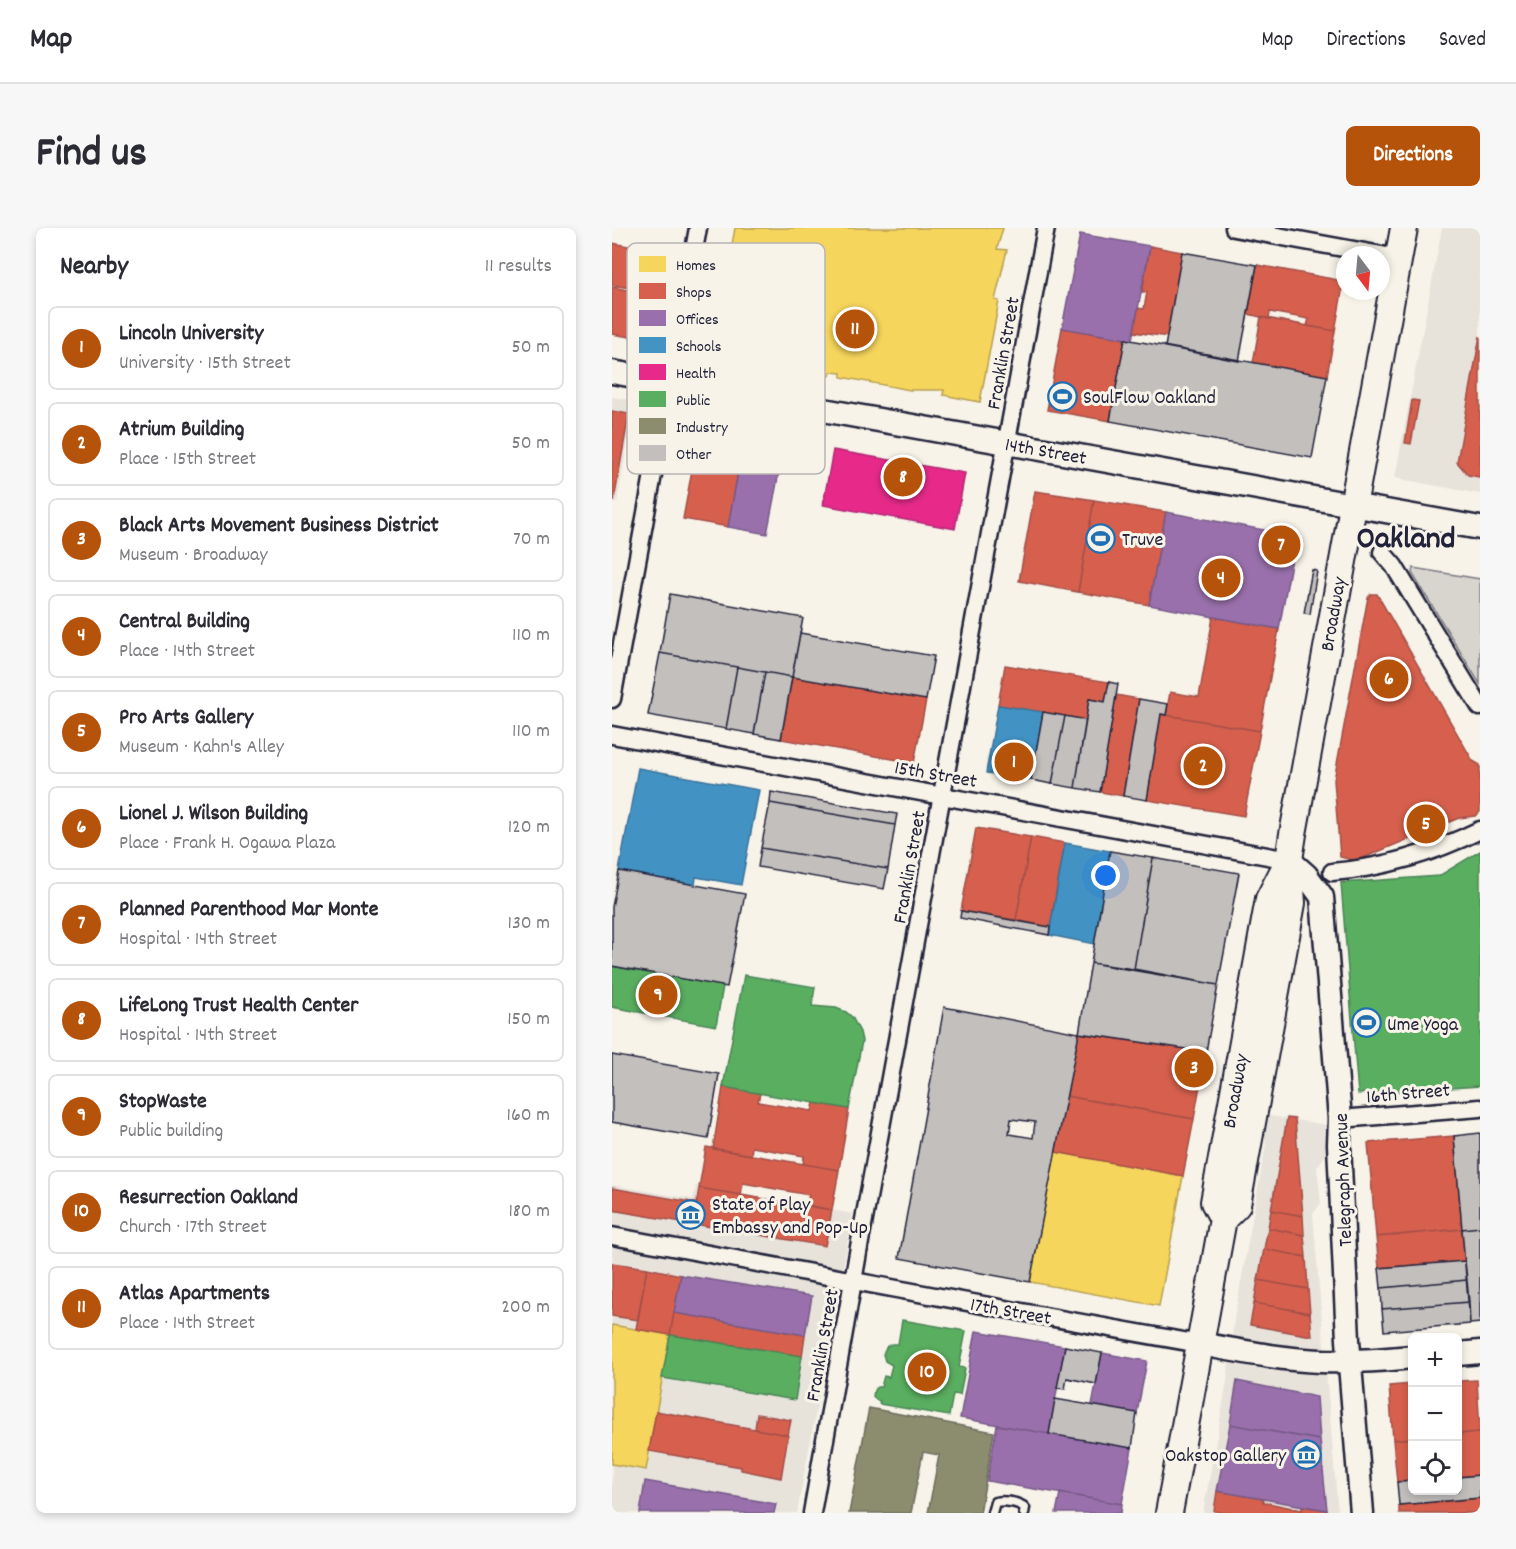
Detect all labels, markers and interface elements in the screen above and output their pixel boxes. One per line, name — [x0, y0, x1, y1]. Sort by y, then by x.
text: Map — [30, 21, 72, 61]
text: Map — [1262, 26, 1293, 56]
text: Directions — [1326, 26, 1406, 56]
text: Saved — [1439, 26, 1486, 56]
text: Find us — [36, 126, 147, 186]
button: Directions — [1346, 126, 1480, 186]
legend — [627, 243, 825, 474]
north arrow — [1336, 246, 1390, 300]
text: Nearby — [60, 249, 128, 286]
text: 11 results — [485, 253, 552, 281]
text: Homes — [676, 255, 716, 278]
text: Shops — [676, 282, 712, 305]
street label: Franklin Street — [981, 295, 1029, 412]
pin: 11 — [836, 306, 874, 352]
text: Offices — [676, 309, 719, 332]
text: Lincoln University — [119, 319, 263, 350]
text: 1 — [79, 334, 84, 362]
text: 50 m — [512, 334, 550, 362]
text: Schools — [676, 336, 722, 359]
text: University · 15th Street — [119, 350, 291, 378]
text: Health — [676, 363, 716, 386]
sports icon: SoulFlow Oakland — [1046, 380, 1078, 412]
place label: SoulFlow Oakland — [1083, 385, 1216, 413]
text: Public — [676, 390, 710, 413]
text: Atrium Building — [119, 415, 244, 446]
text: Industry — [676, 417, 728, 440]
text: 2 — [77, 430, 86, 458]
text: 50 m — [512, 430, 550, 458]
street label: 14th Street — [1002, 432, 1088, 474]
text: Other — [676, 444, 711, 467]
text: Place · 15th Street — [119, 446, 256, 474]
pin: 8 — [884, 454, 922, 500]
text: Black Arts Movement Business District — [119, 511, 439, 542]
district label: Oakland — [1357, 518, 1455, 564]
sports icon: Truve — [1085, 522, 1117, 554]
pin: 7 — [1262, 522, 1300, 568]
text: 3 — [77, 526, 86, 554]
text: 70 m — [513, 526, 550, 554]
place label: Truve — [1122, 527, 1163, 555]
text: Museum · Broadway — [119, 542, 268, 570]
pin: 4 — [1202, 556, 1240, 600]
street label: Broadway — [1315, 574, 1355, 654]
text: Central Building — [119, 607, 250, 638]
text: 4 — [77, 622, 86, 650]
text: 110 m — [512, 622, 550, 650]
text: Place · 14th Street — [119, 638, 255, 666]
pin: 6 — [1370, 656, 1408, 702]
text: Pro Arts Gallery — [119, 703, 253, 734]
text: 5 — [77, 718, 86, 746]
text: 110 m — [512, 718, 550, 746]
text: Museum · Kahn's Alley — [119, 734, 284, 762]
pin: 1 — [994, 740, 1034, 784]
pin: 2 — [1184, 744, 1222, 788]
street label: 15th Street — [892, 755, 979, 797]
text: Lionel J. Wilson Building — [119, 799, 308, 830]
pin: 5 — [1406, 802, 1446, 846]
street label: Franklin Street — [887, 809, 935, 926]
text: 6 — [77, 814, 86, 842]
text: 120 m — [508, 814, 550, 842]
text: Place · Frank H. Ogawa Plaza — [119, 830, 335, 858]
your location — [1091, 861, 1120, 890]
text: Planned Parenthood Mar Monte — [119, 895, 378, 926]
text: 7 — [78, 910, 85, 938]
text: 130 m — [508, 910, 550, 938]
text: Hospital · 14th Street — [119, 926, 277, 954]
pin: 9 — [638, 972, 678, 1017]
text: LifeLong Trust Health Center — [119, 991, 358, 1022]
text: 8 — [77, 1006, 86, 1034]
text: 150 m — [507, 1006, 550, 1034]
sports icon: Ume Yoga — [1350, 1007, 1382, 1039]
place label: Ume Yoga — [1387, 1012, 1459, 1040]
text: Hospital · 14th Street — [119, 1022, 277, 1050]
pin: 3 — [1174, 1046, 1214, 1090]
street label: Broadway — [1217, 1051, 1257, 1131]
street label: 16th Street — [1365, 1077, 1451, 1113]
text: StopWaste — [119, 1087, 207, 1118]
text: 9 — [77, 1102, 86, 1130]
text: 160 m — [507, 1102, 550, 1130]
street label: Telegraph Avenue — [1329, 1112, 1361, 1247]
text: Public building — [119, 1118, 223, 1146]
text: Resurrection Oakland — [119, 1183, 298, 1214]
place label: State of Play Embassy and Pop-Up — [712, 1192, 868, 1243]
text: 10 — [74, 1198, 89, 1226]
text: 180 m — [508, 1198, 550, 1226]
museum icon: State of Play Embassy and Pop-Up — [675, 1198, 707, 1230]
text: Church · 17th Street — [119, 1214, 267, 1242]
text: Atlas Apartments — [119, 1279, 270, 1310]
street label: Franklin Street — [800, 1287, 848, 1404]
street label: 17th Street — [968, 1292, 1053, 1334]
text: 11 — [77, 1294, 86, 1322]
text: 200 m — [501, 1294, 550, 1322]
text: Place · 14th Street — [119, 1310, 255, 1338]
map controls — [1408, 1333, 1462, 1495]
button: + — [1408, 1333, 1462, 1387]
pin: 10 — [908, 1350, 946, 1394]
button: − — [1408, 1387, 1462, 1441]
museum icon: Oakstop Gallery — [1291, 1438, 1323, 1470]
button: locate — [1408, 1441, 1462, 1495]
place label: Oakstop Gallery — [1165, 1443, 1287, 1471]

